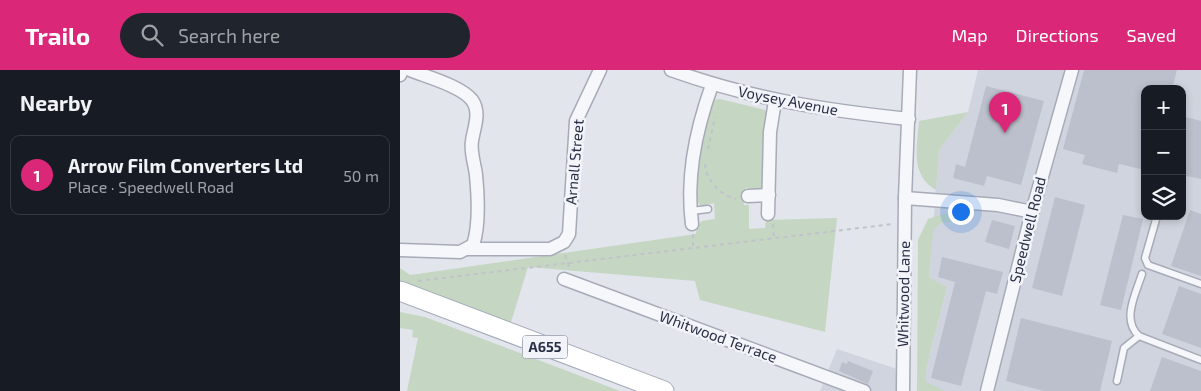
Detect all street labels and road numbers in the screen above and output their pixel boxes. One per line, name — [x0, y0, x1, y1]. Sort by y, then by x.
street label: Voysey Avenue — [737, 82, 840, 119]
street label: Arnall Street — [561, 118, 587, 205]
street label: Speedwell Road — [1005, 175, 1049, 285]
street label: Whitwood Lane — [893, 241, 913, 347]
street label: Whitwood Terrace — [657, 306, 780, 366]
road number: A655 — [522, 336, 568, 358]

